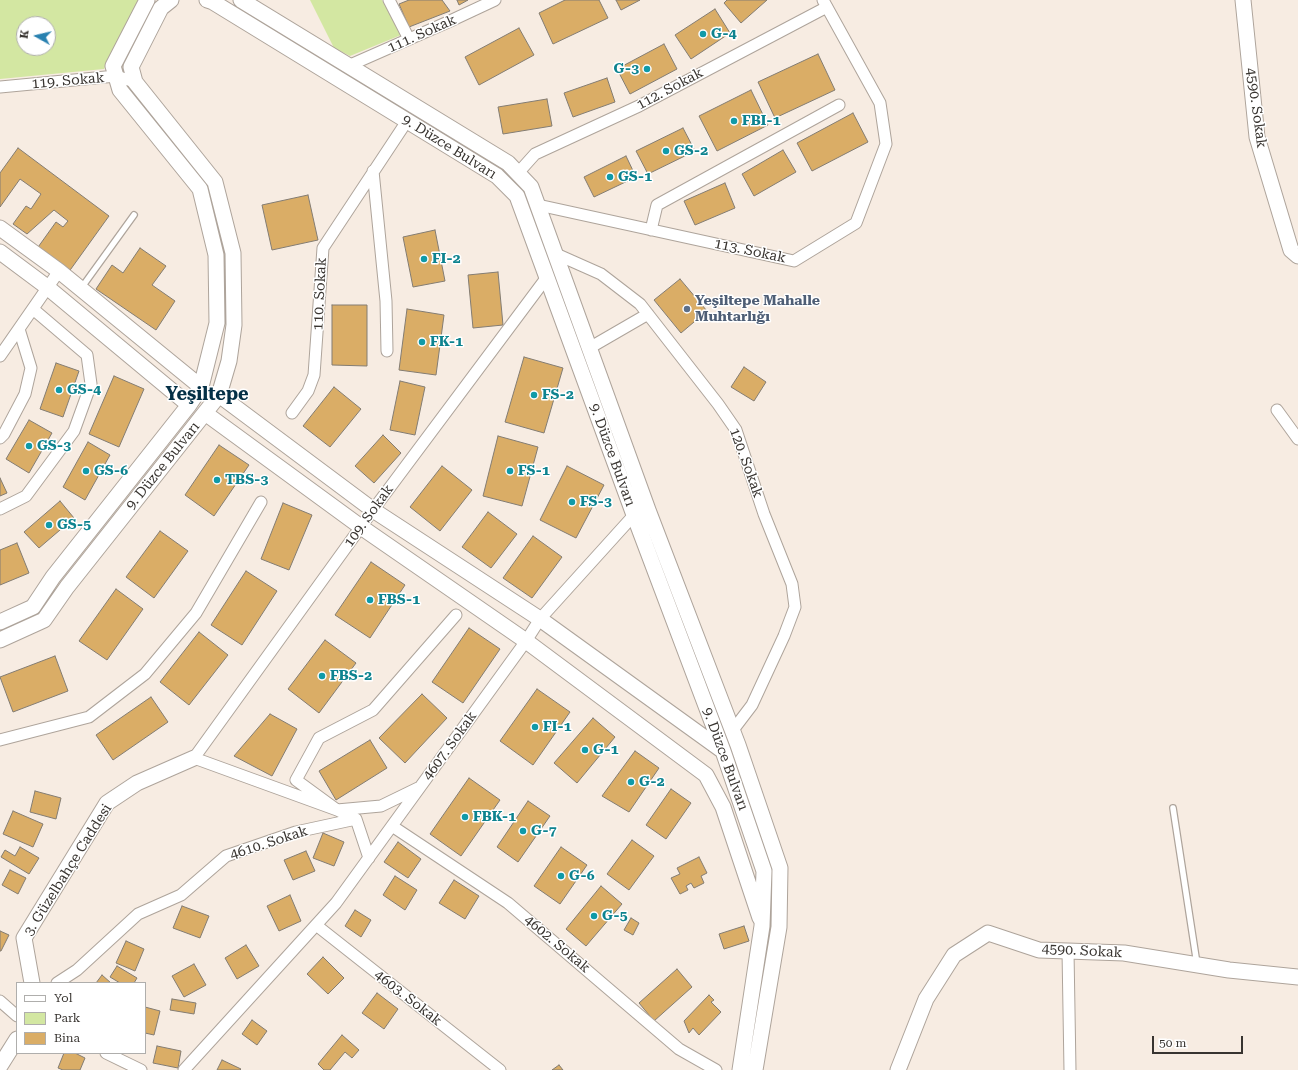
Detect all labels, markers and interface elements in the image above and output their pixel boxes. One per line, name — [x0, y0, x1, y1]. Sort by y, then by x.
street label: 111. Sokak — [385, 11, 459, 57]
north arrow — [16, 16, 56, 56]
place label: G-4 — [711, 26, 736, 42]
text: K — [18, 29, 32, 40]
marker: G-4 — [698, 29, 708, 39]
place label: G-3 — [614, 61, 639, 77]
street label: 112. Sokak — [634, 64, 706, 114]
marker: G-3 — [642, 64, 652, 74]
street label: 4590. Sokak — [1242, 67, 1270, 149]
street label: 119. Sokak — [31, 69, 105, 93]
street label: 9. Düzce Bulvarı — [399, 111, 499, 183]
place label: FBI-1 — [742, 113, 781, 129]
marker: FBI-1 — [729, 116, 739, 126]
place label: GS-2 — [674, 143, 708, 159]
marker: GS-2 — [661, 146, 671, 156]
place label: GS-1 — [618, 169, 652, 185]
marker: GS-1 — [605, 172, 615, 182]
street label: 113. Sokak — [713, 235, 787, 267]
place label: FI-2 — [432, 251, 461, 267]
marker: FI-2 — [419, 254, 429, 264]
street label: 110. Sokak — [310, 257, 330, 331]
place label: Yeşiltepe Mahalle Muhtarlığı — [695, 293, 820, 326]
marker: Yeşiltepe Mahalle Muhtarlığı — [682, 304, 692, 314]
place label: FK-1 — [430, 334, 463, 350]
marker: FK-1 — [417, 337, 427, 347]
place label: GS-4 — [67, 382, 101, 398]
district label: Yeşiltepe — [165, 384, 249, 406]
marker: GS-4 — [54, 385, 64, 395]
place label: FS-2 — [542, 387, 574, 403]
marker: FS-2 — [529, 390, 539, 400]
street label: 9. Düzce Bulvarı — [586, 401, 638, 509]
street label: 9. Düzce Bulvarı — [122, 419, 204, 513]
street label: 120. Sokak — [726, 426, 766, 500]
place label: GS-3 — [37, 438, 71, 454]
marker: GS-3 — [24, 441, 34, 451]
place label: GS-6 — [94, 463, 128, 479]
place label: FS-1 — [518, 463, 550, 479]
marker: GS-6 — [81, 466, 91, 476]
marker: FS-1 — [505, 466, 515, 476]
place label: TBS-3 — [225, 472, 268, 488]
marker: TBS-3 — [212, 475, 222, 485]
street label: 109. Sokak — [341, 482, 397, 550]
place label: FS-3 — [580, 494, 612, 510]
marker: FS-3 — [567, 497, 577, 507]
place label: GS-5 — [57, 517, 91, 533]
marker: GS-5 — [44, 520, 54, 530]
place label: FBS-1 — [378, 592, 420, 608]
marker: FBS-1 — [365, 595, 375, 605]
place label: FBS-2 — [330, 668, 372, 684]
marker: FBS-2 — [317, 671, 327, 681]
street label: 9. Düzce Bulvarı — [699, 705, 751, 813]
street label: 4607. Sokak — [419, 708, 481, 784]
place label: FI-1 — [543, 719, 572, 735]
marker: FI-1 — [530, 722, 540, 732]
place label: G-1 — [593, 742, 618, 758]
marker: G-1 — [580, 745, 590, 755]
place label: G-2 — [639, 774, 664, 790]
marker: G-2 — [626, 777, 636, 787]
street label: 3. Güzelbahçe Caddesi — [21, 801, 115, 939]
place label: FBK-1 — [473, 809, 516, 825]
marker: FBK-1 — [460, 812, 470, 822]
street label: 4610. Sokak — [228, 823, 310, 863]
place label: G-7 — [531, 823, 556, 839]
marker: G-7 — [518, 826, 528, 836]
place label: G-6 — [569, 868, 594, 884]
marker: G-6 — [556, 871, 566, 881]
place label: G-5 — [602, 908, 627, 924]
marker: G-5 — [589, 911, 599, 921]
street label: 4602. Sokak — [521, 912, 593, 976]
street label: 4590. Sokak — [1041, 940, 1123, 962]
street label: 4603. Sokak — [371, 966, 445, 1030]
legend — [16, 982, 146, 1054]
text: Yol — [54, 991, 72, 1005]
text: Park — [54, 1011, 80, 1025]
scale bar — [1154, 1028, 1245, 1054]
text: Bina — [54, 1031, 80, 1045]
text: 50 m — [1159, 1036, 1186, 1050]

